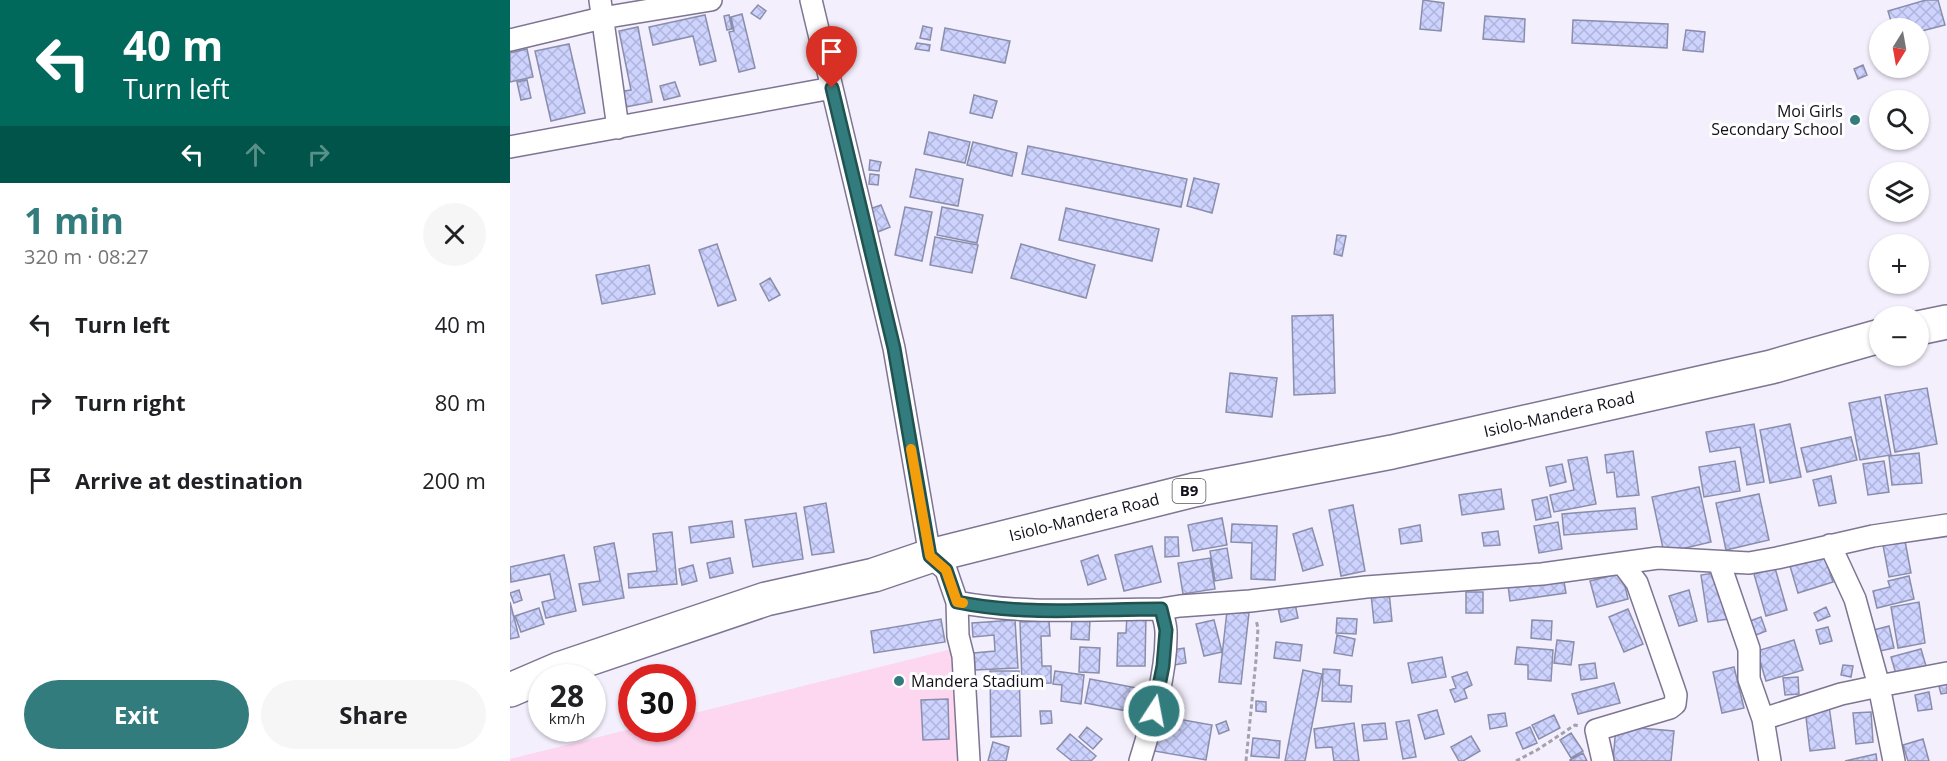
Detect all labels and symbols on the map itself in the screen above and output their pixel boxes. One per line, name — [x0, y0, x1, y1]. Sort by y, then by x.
north arrow — [1869, 18, 1929, 78]
pin — [806, 26, 857, 88]
place label: Moi Girls Secondary School — [1711, 100, 1843, 140]
marker: Moi Girls Secondary School — [1848, 113, 1862, 127]
street label: Isiolo-Mandera Road — [1481, 386, 1637, 442]
road number: B9 — [1172, 479, 1206, 503]
street label: Isiolo-Mandera Road — [1007, 488, 1161, 546]
speed limit sign: 30 — [618, 664, 696, 742]
place label: Mandera Stadium — [911, 670, 1044, 692]
marker: Mandera Stadium — [892, 674, 906, 688]
position arrow — [1122, 679, 1186, 743]

